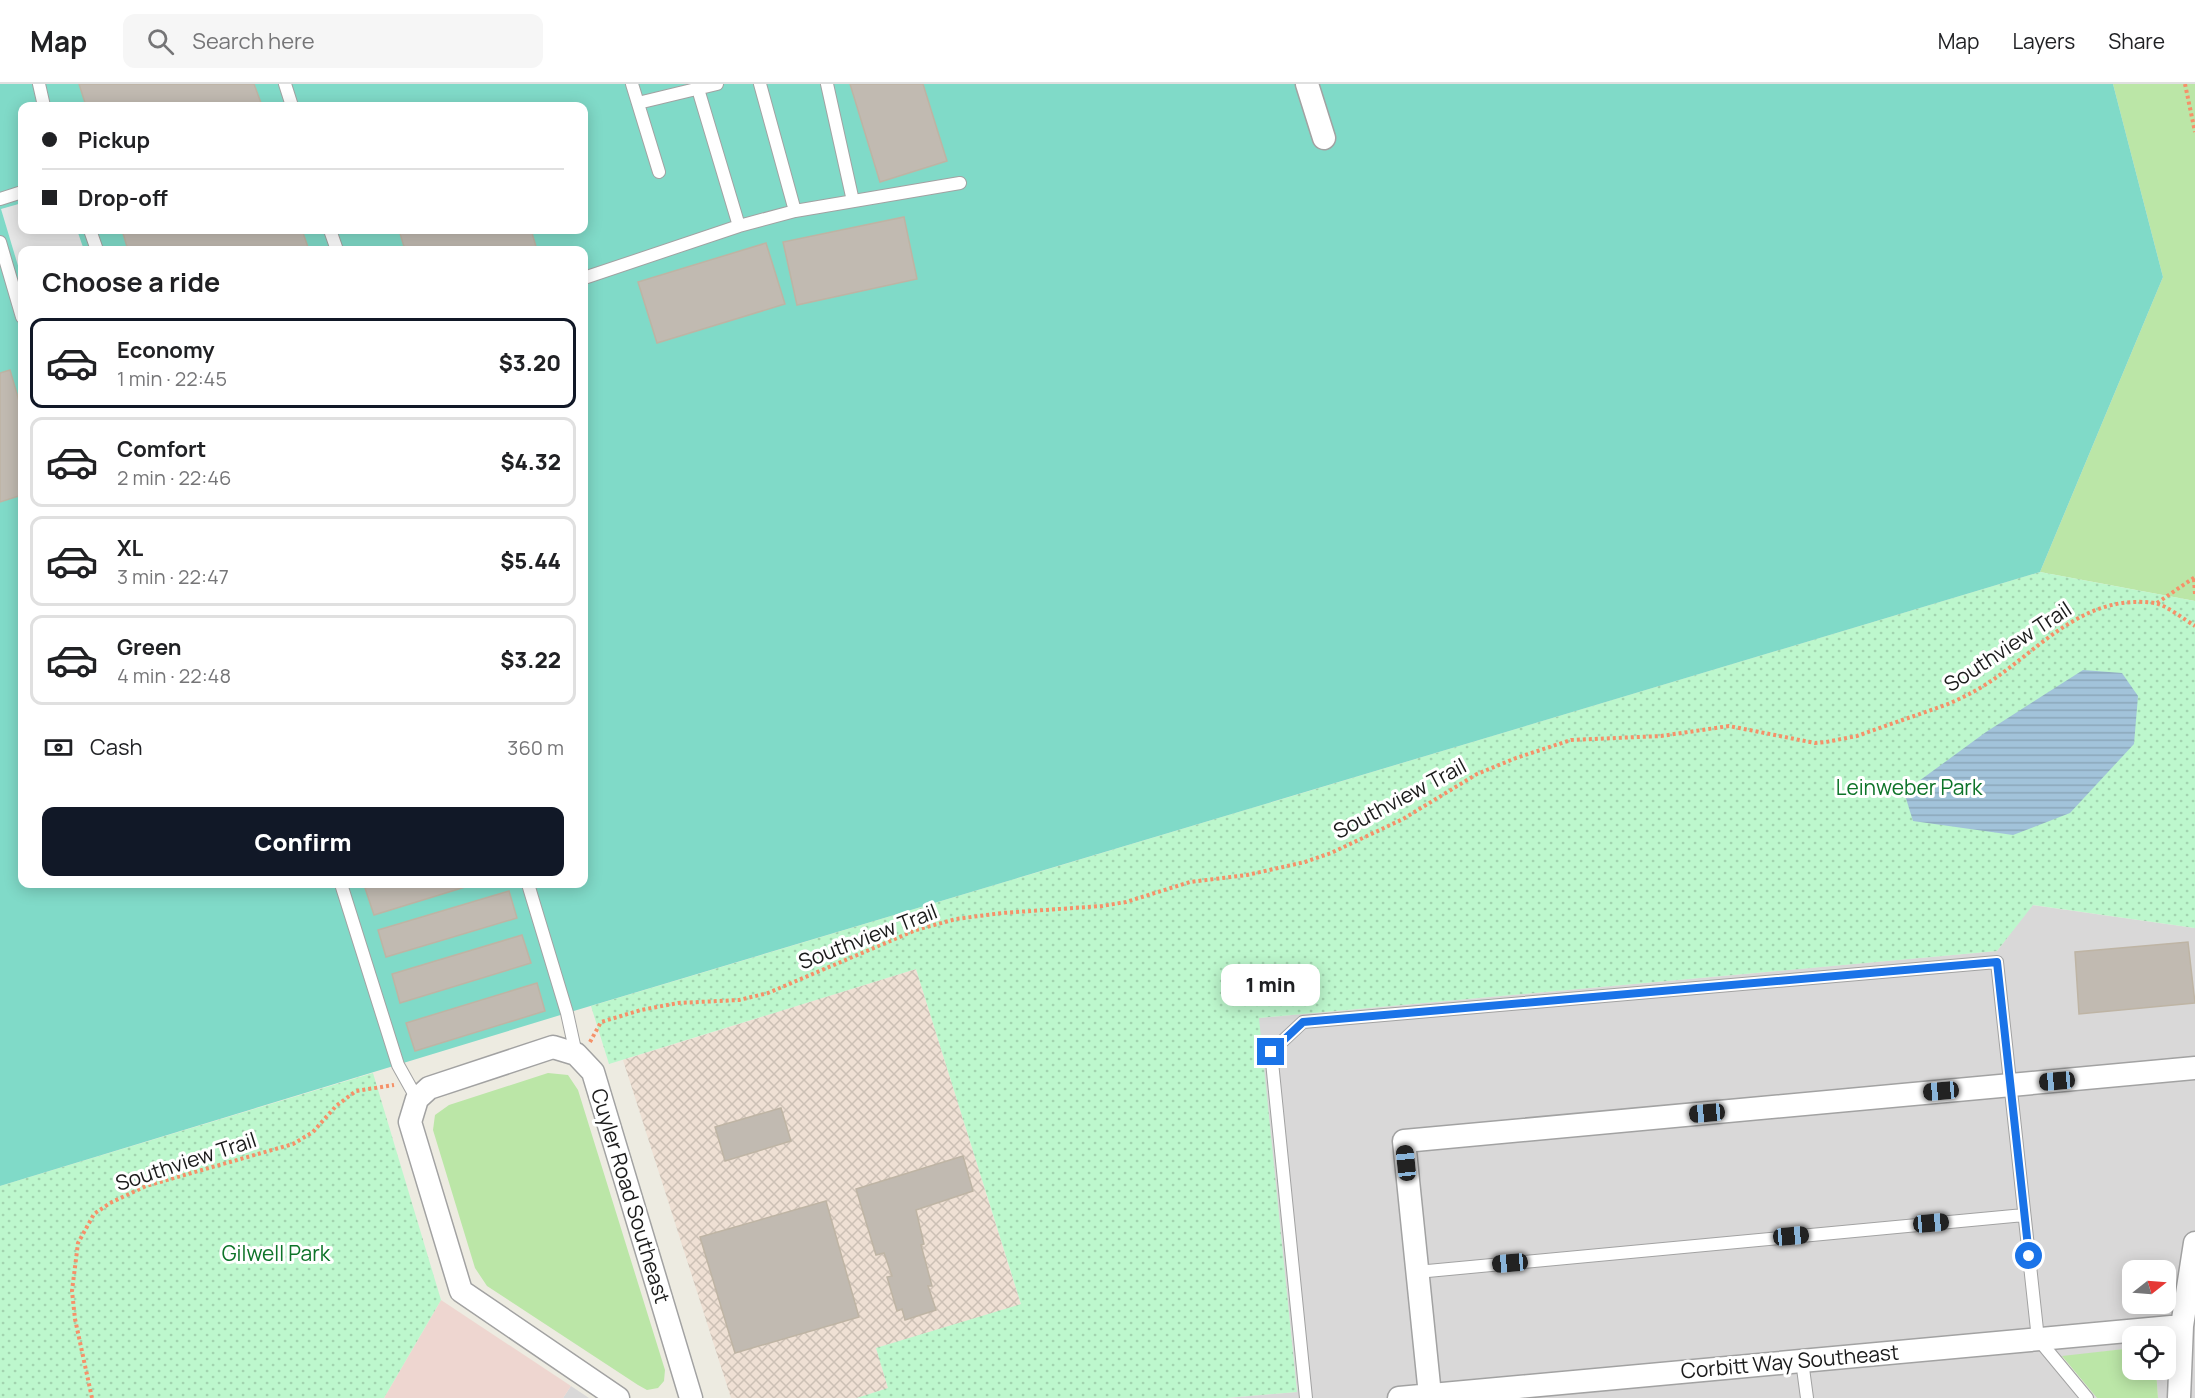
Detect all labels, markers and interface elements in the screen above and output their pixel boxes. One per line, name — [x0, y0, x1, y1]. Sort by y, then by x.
search box — [123, 14, 543, 68]
text: Map — [30, 22, 87, 60]
icon: search — [144, 25, 177, 58]
text: Search here — [192, 26, 315, 56]
text: Map — [1938, 27, 1979, 55]
text: Layers — [2012, 27, 2075, 55]
text: Share — [2108, 27, 2165, 55]
text: Pickup — [78, 125, 150, 155]
text: Drop-off — [78, 183, 168, 213]
text: Choose a ride — [42, 263, 220, 300]
text: Economy — [117, 335, 215, 365]
icon: car — [45, 336, 99, 390]
text: $3.20 — [499, 348, 561, 378]
text: 1 min · 22:45 — [117, 365, 227, 392]
text: Comfort — [117, 434, 206, 464]
icon: car — [45, 435, 99, 489]
text: $4.32 — [500, 447, 561, 477]
text: 2 min · 22:46 — [117, 464, 231, 491]
text: XL — [117, 533, 143, 563]
icon: car — [45, 534, 99, 588]
text: $5.44 — [500, 546, 561, 576]
text: 3 min · 22:47 — [117, 563, 229, 590]
street label: Southview Trail — [1938, 595, 2077, 698]
text: Green — [117, 632, 182, 662]
icon: car — [45, 633, 99, 687]
text: $3.22 — [500, 645, 561, 675]
text: 4 min · 22:48 — [117, 662, 231, 689]
icon: cash — [42, 731, 75, 764]
text: Cash — [90, 732, 143, 762]
text: 360 m — [507, 734, 564, 761]
street label: Southview Trail — [1328, 751, 1471, 845]
park label: Leinweber Park — [1836, 773, 1983, 801]
button: Confirm — [42, 807, 564, 876]
street label: Southview Trail — [794, 897, 941, 975]
callout: 1 min — [1222, 965, 1320, 1007]
text: 1 min — [1245, 971, 1296, 998]
route end — [1257, 1038, 1284, 1065]
car — [2038, 1070, 2076, 1092]
car — [1922, 1080, 1960, 1102]
street label: Cuyler Road Southeast — [585, 1085, 677, 1307]
car — [1688, 1102, 1726, 1124]
street label: Southview Trail — [112, 1125, 260, 1197]
car — [1395, 1144, 1417, 1182]
car — [1912, 1212, 1950, 1234]
car — [1772, 1225, 1810, 1247]
park label: Gilwell Park — [222, 1239, 331, 1267]
route start — [2015, 1242, 2042, 1269]
car — [1491, 1252, 1529, 1274]
north arrow — [2122, 1260, 2176, 1314]
map controls — [2122, 1260, 2176, 1380]
button: locate — [2122, 1326, 2176, 1380]
street label: Corbitt Way Southeast — [1680, 1338, 1900, 1384]

